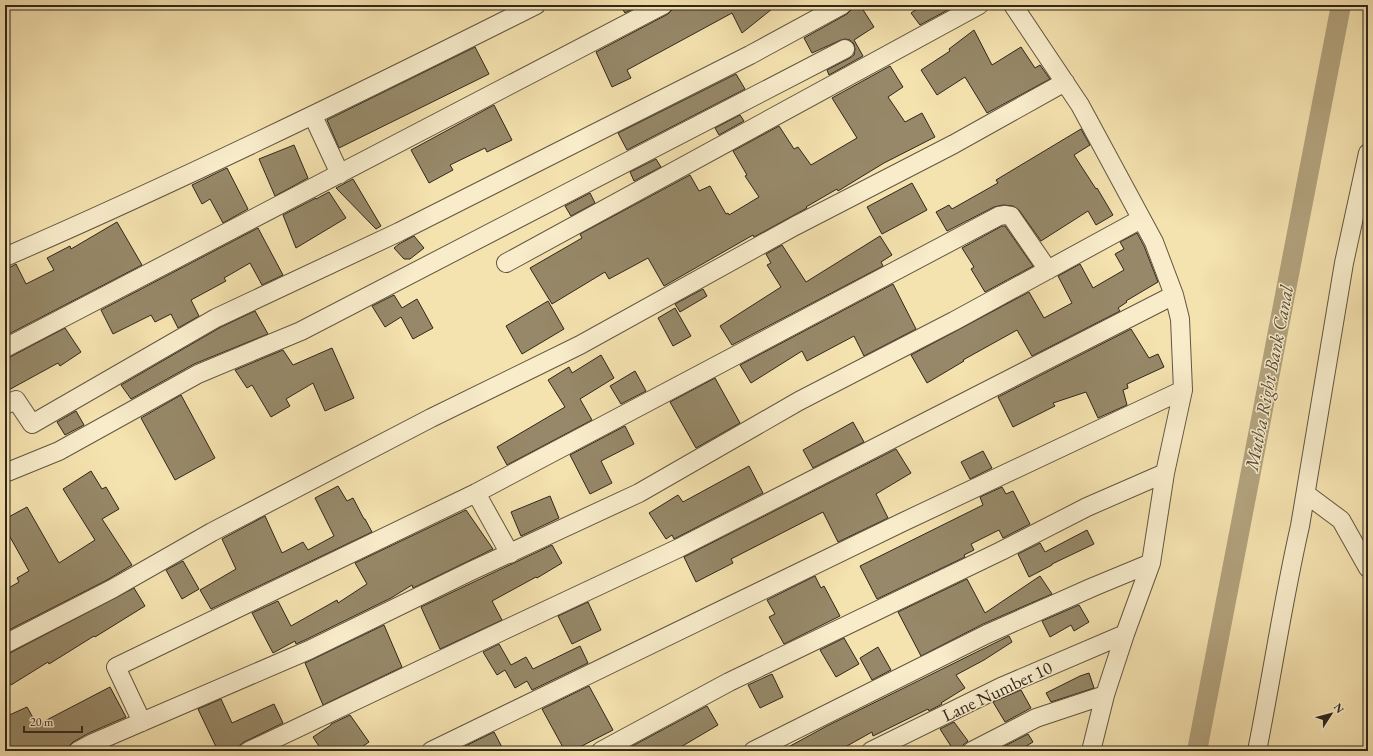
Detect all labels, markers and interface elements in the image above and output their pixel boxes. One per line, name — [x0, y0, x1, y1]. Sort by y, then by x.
water label: Mutha Right Bank Canal — [1239, 283, 1299, 474]
street label: Lane Number 10 — [938, 655, 1056, 727]
north arrow — [1311, 694, 1351, 734]
text: N — [1331, 700, 1347, 716]
scale bar — [24, 708, 82, 734]
text: 20 m — [30, 714, 54, 730]

